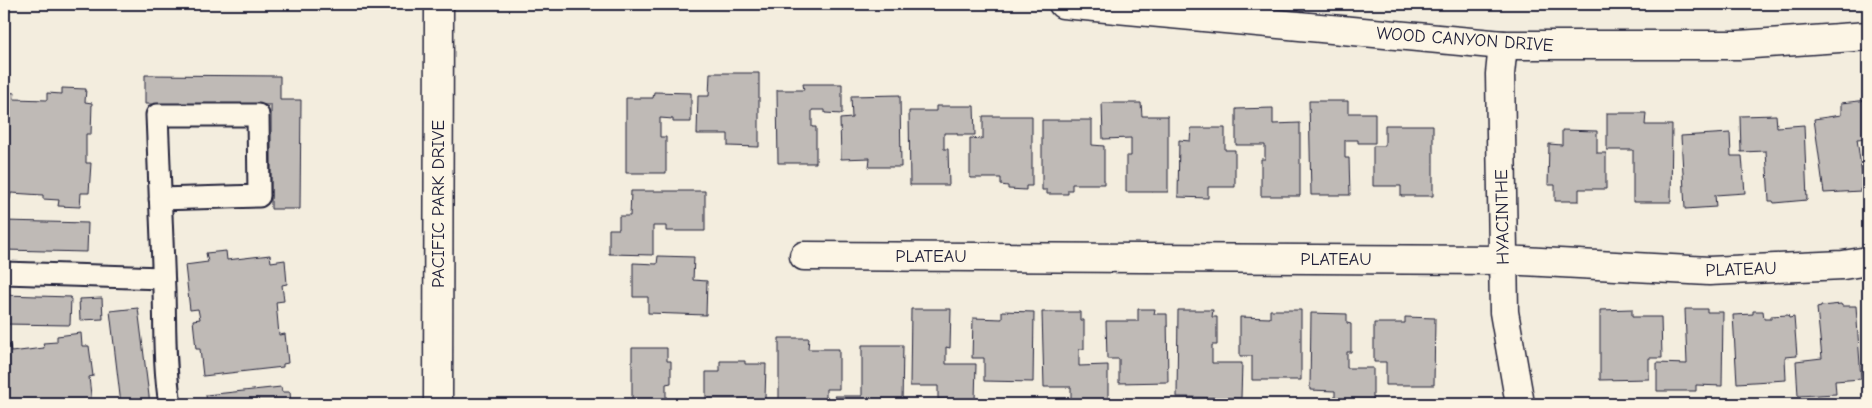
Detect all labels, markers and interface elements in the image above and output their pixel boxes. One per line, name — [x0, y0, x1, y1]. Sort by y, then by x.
street label: WOOD CANYON DRIVE — [1376, 23, 1554, 56]
street label: PACIFIC PARK DRIVE — [428, 120, 449, 288]
street label: HYACINTHE — [1491, 169, 1514, 265]
street label: PLATEAU — [895, 246, 967, 267]
street label: PLATEAU — [1300, 249, 1372, 270]
street label: PLATEAU — [1705, 258, 1777, 281]

